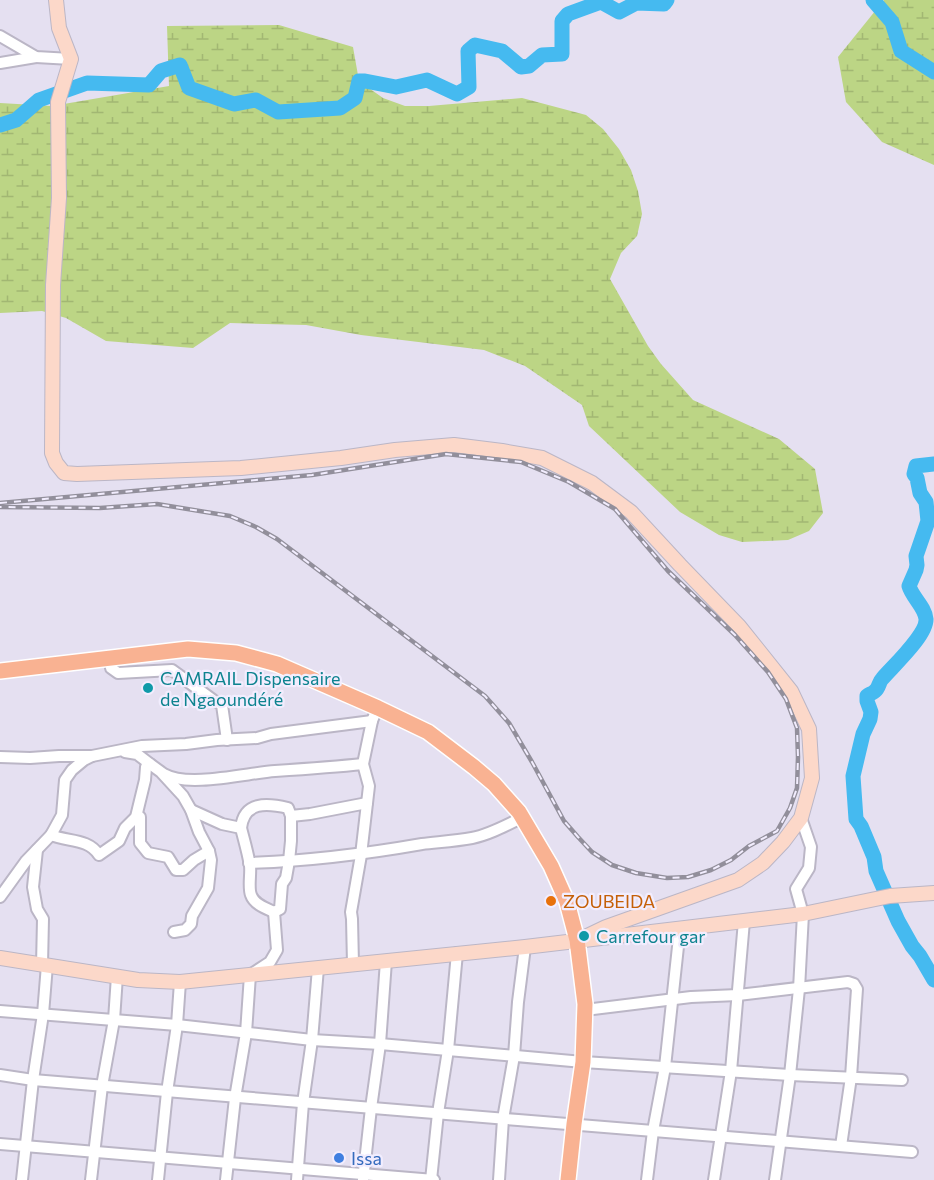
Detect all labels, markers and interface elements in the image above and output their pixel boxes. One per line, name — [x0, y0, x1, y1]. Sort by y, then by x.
place label: CAMRAIL Dispensaire de Ngaoundéré — [160, 667, 340, 710]
marker: CAMRAIL Dispensaire de Ngaoundéré — [141, 681, 155, 695]
place label: ZOUBEIDA — [563, 890, 655, 912]
marker: ZOUBEIDA — [544, 894, 558, 908]
place label: Carrefour gar — [596, 925, 706, 947]
marker: Carrefour gar — [577, 929, 591, 943]
place label: Issa — [351, 1147, 382, 1169]
marker: Issa — [332, 1151, 346, 1165]

